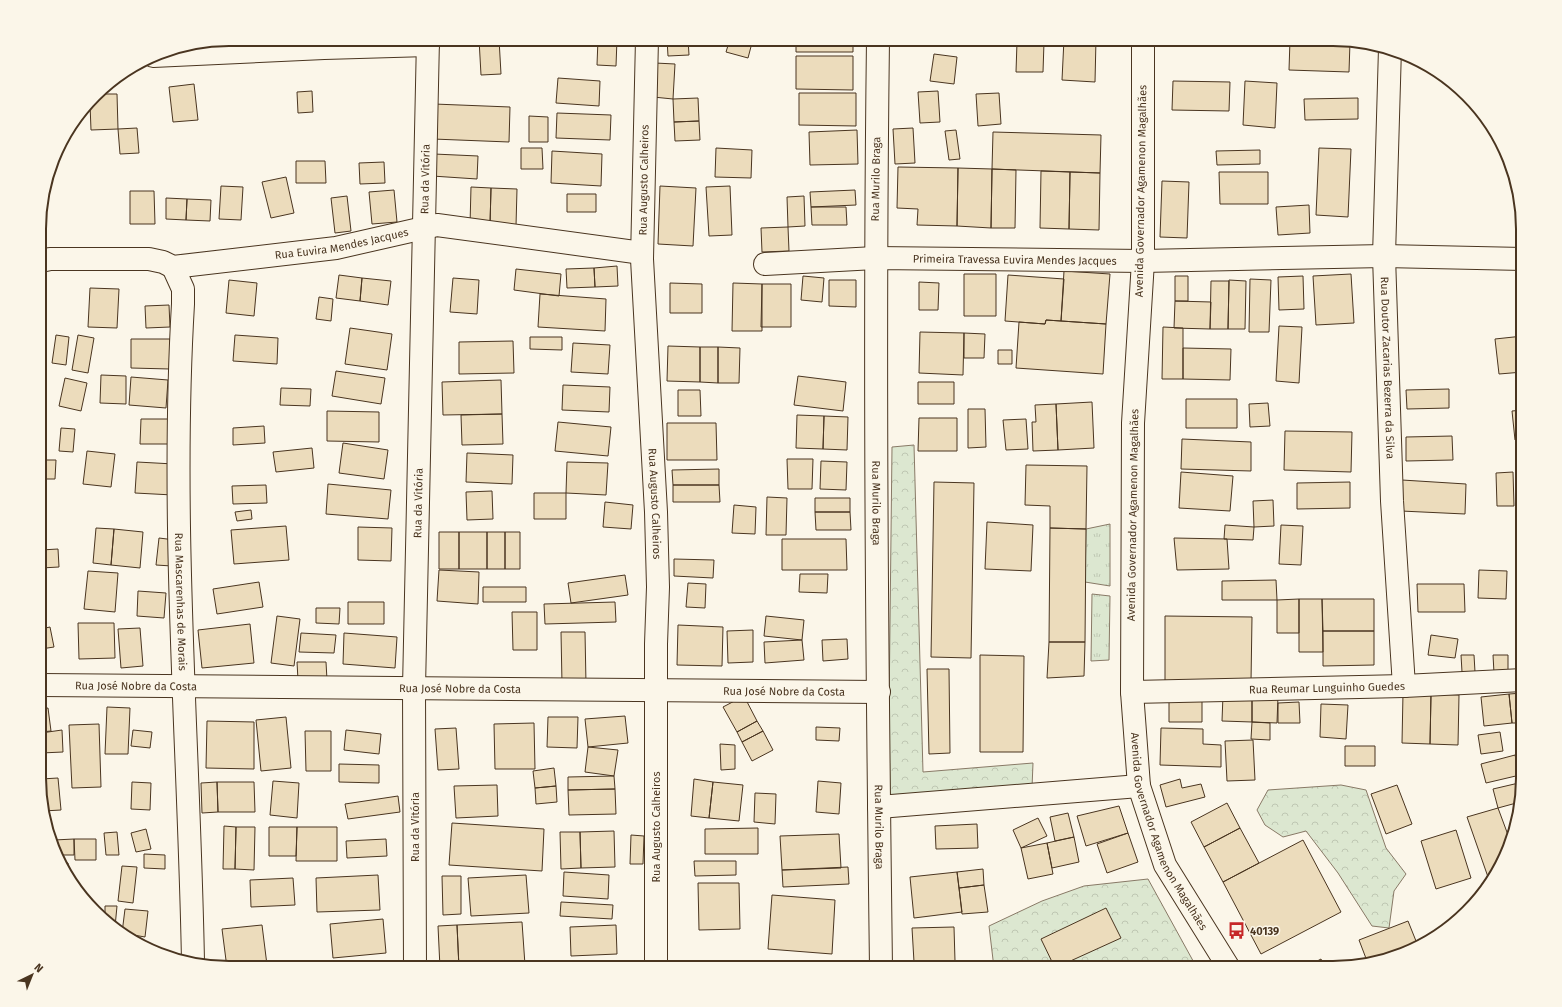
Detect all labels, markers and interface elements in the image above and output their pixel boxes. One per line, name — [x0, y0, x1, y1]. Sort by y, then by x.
street label: Avenida Governador Agamenon Magalhães — [1133, 85, 1149, 297]
street label: Rua Augusto Calheiros — [637, 124, 651, 236]
street label: Rua Murilo Braga — [869, 137, 883, 221]
street label: Rua da Vitória — [418, 144, 432, 214]
street label: Rua Euvira Mendes Jacques — [274, 225, 410, 262]
street label: Primeira Travessa Euvira Mendes Jacques — [913, 252, 1117, 267]
street label: Rua Doutor Zacarias Bezerra da Silva — [1378, 276, 1397, 459]
street label: Avenida Governador Agamenon Magalhães — [1125, 409, 1141, 621]
street label: Rua Augusto Calheiros — [646, 448, 664, 559]
street label: Rua Murilo Braga — [870, 461, 883, 545]
street label: Rua da Vitória — [411, 468, 425, 538]
street label: Rua Mascarenhas de Morais — [173, 533, 189, 671]
street label: Rua José Nobre da Costa — [75, 679, 197, 693]
street label: Rua Reumar Lunguinho Guedes — [1249, 679, 1405, 696]
street label: Rua José Nobre da Costa — [399, 681, 521, 696]
street label: Rua José Nobre da Costa — [723, 684, 845, 698]
street label: Avenida Governador Agamenon Magalhães — [1129, 732, 1210, 933]
street label: Rua Augusto Calheiros — [650, 771, 663, 883]
street label: Rua Murilo Braga — [872, 784, 886, 869]
street label: Rua da Vitória — [409, 792, 422, 862]
bus stop icon: 40139 — [1227, 921, 1247, 941]
place label: 40139 — [1250, 925, 1279, 938]
north arrow — [12, 955, 52, 995]
text: N — [31, 961, 46, 975]

